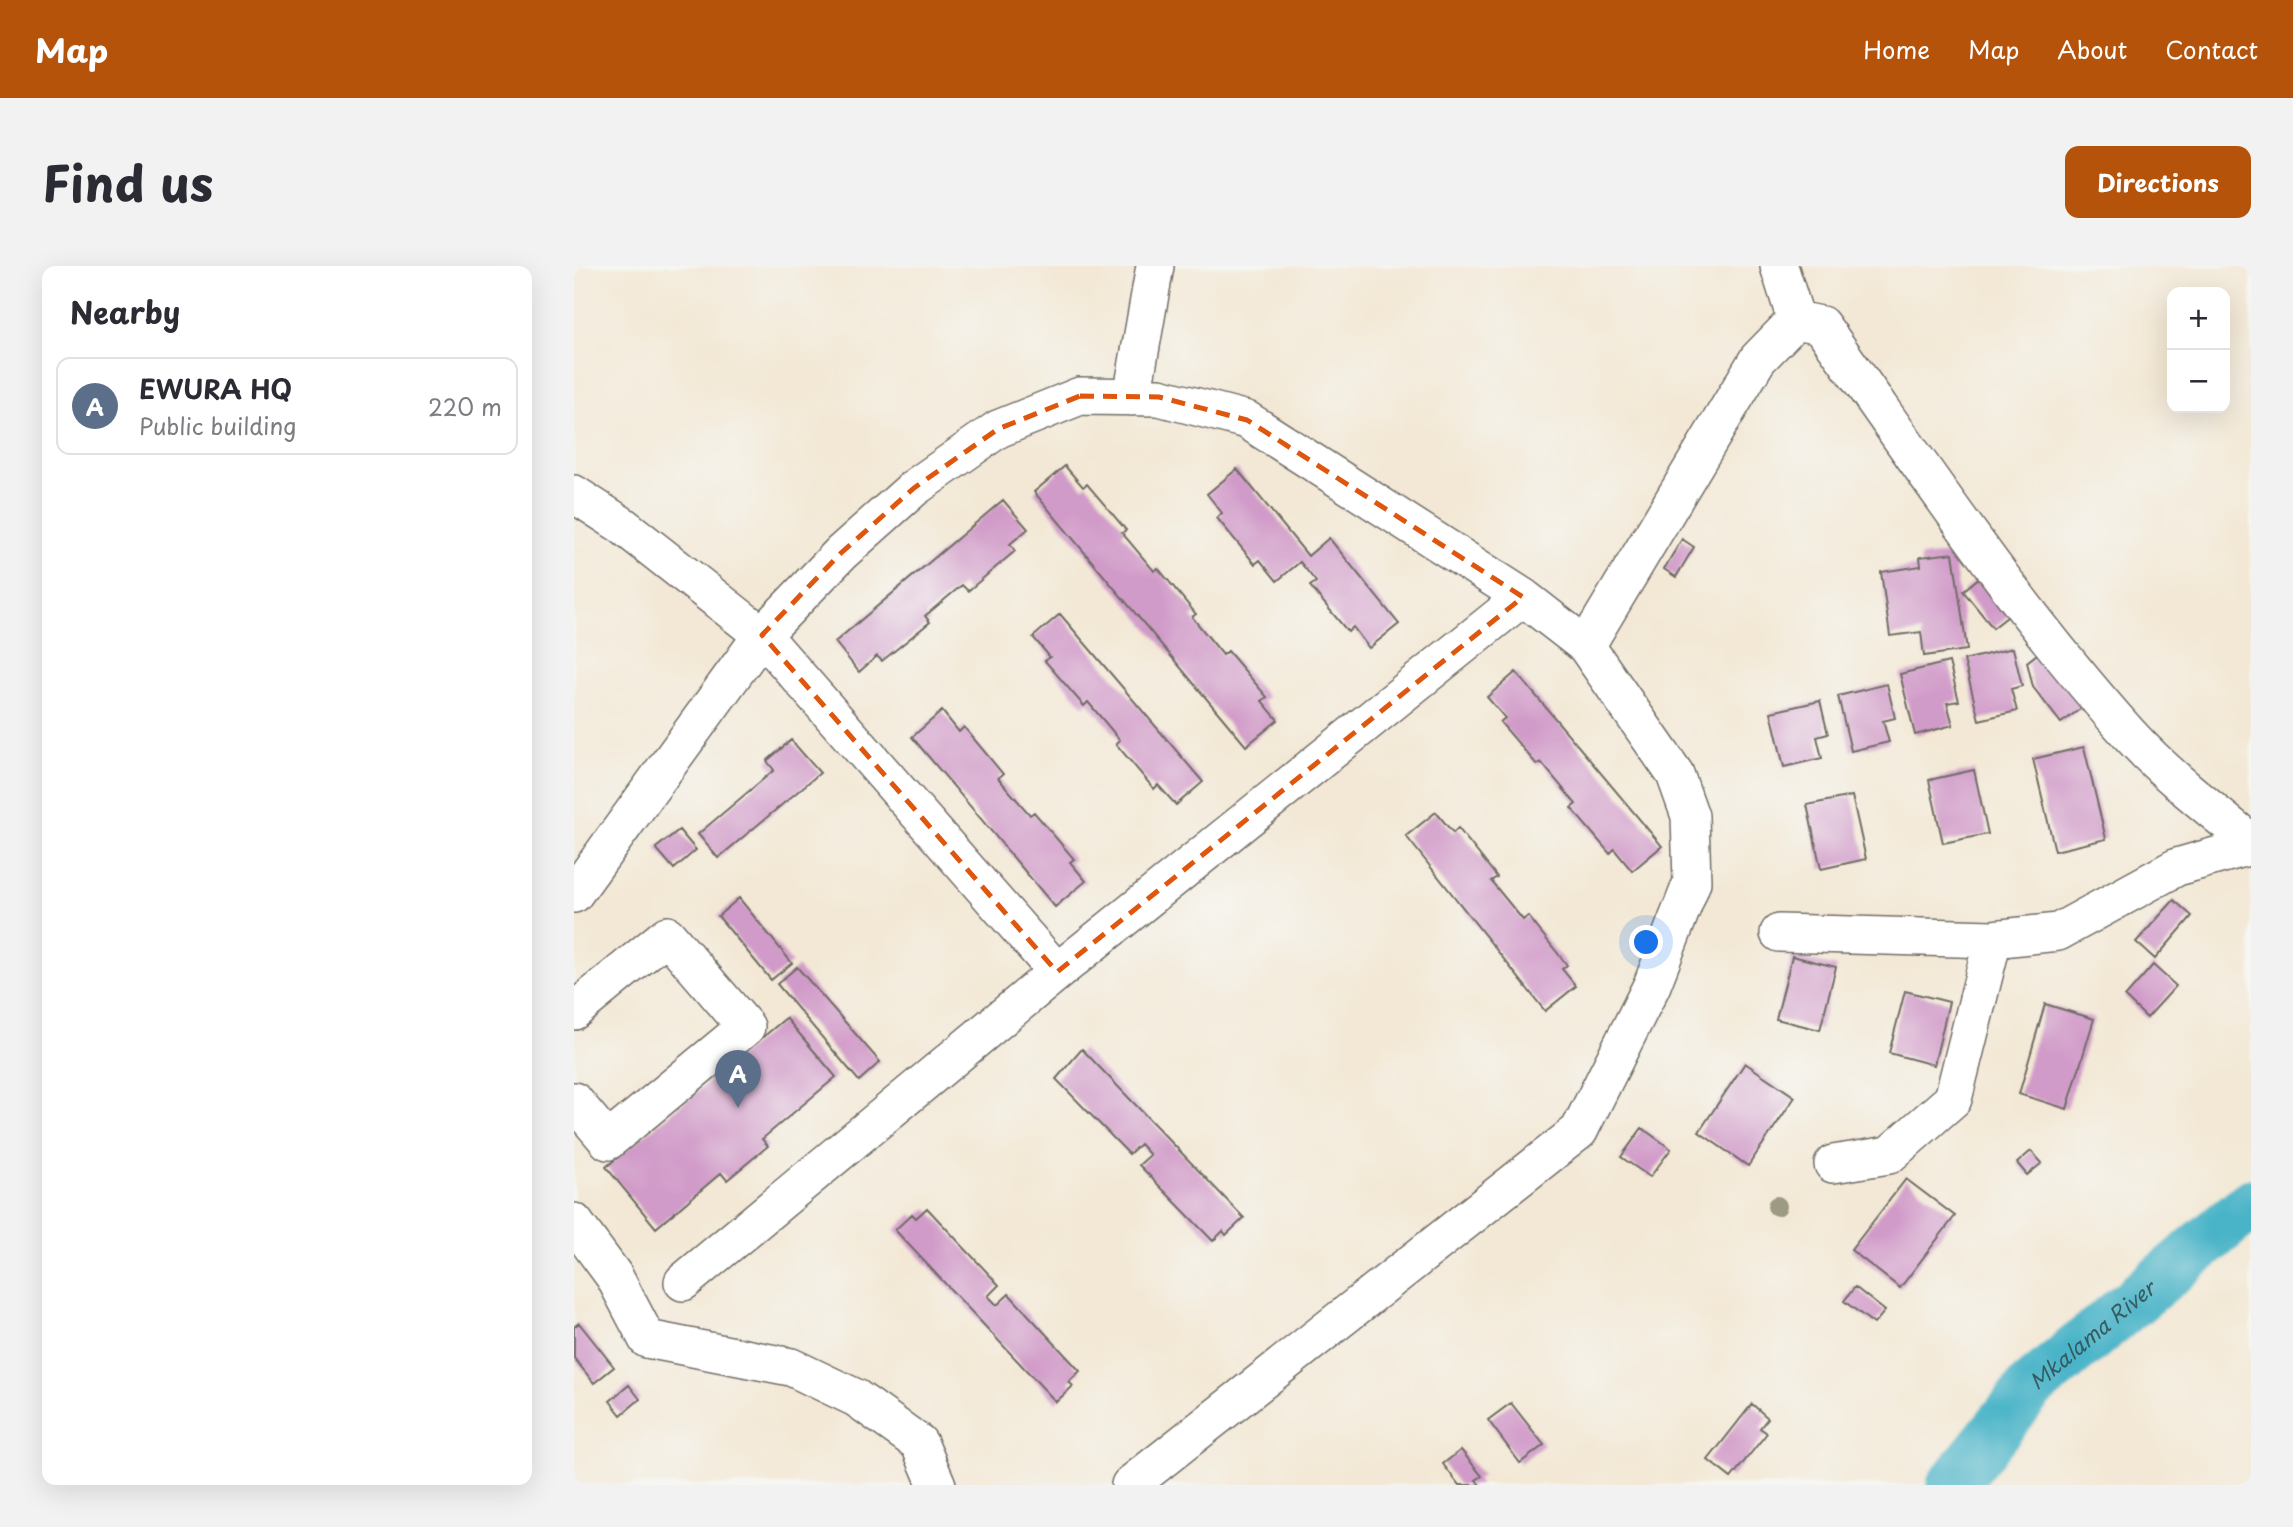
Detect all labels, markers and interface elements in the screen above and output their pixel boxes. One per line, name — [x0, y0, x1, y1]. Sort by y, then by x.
text: Map — [35, 24, 108, 74]
text: Home — [1863, 31, 1930, 67]
text: Map — [1968, 31, 2019, 67]
text: About — [2057, 31, 2127, 67]
text: Contact — [2165, 31, 2258, 67]
text: Find us — [42, 145, 213, 219]
button: Directions — [2065, 146, 2251, 218]
map controls — [2167, 287, 2230, 413]
button: + — [2167, 287, 2230, 350]
text: Nearby — [70, 289, 180, 334]
button: − — [2167, 350, 2230, 413]
text: EWURA HQ — [139, 369, 292, 408]
text: A — [86, 389, 104, 424]
text: 220 m — [428, 389, 502, 424]
text: Public building — [139, 408, 296, 443]
your location — [1629, 925, 1663, 959]
pin: A — [715, 1050, 761, 1108]
water label: Mkalama River — [2021, 1271, 2163, 1396]

